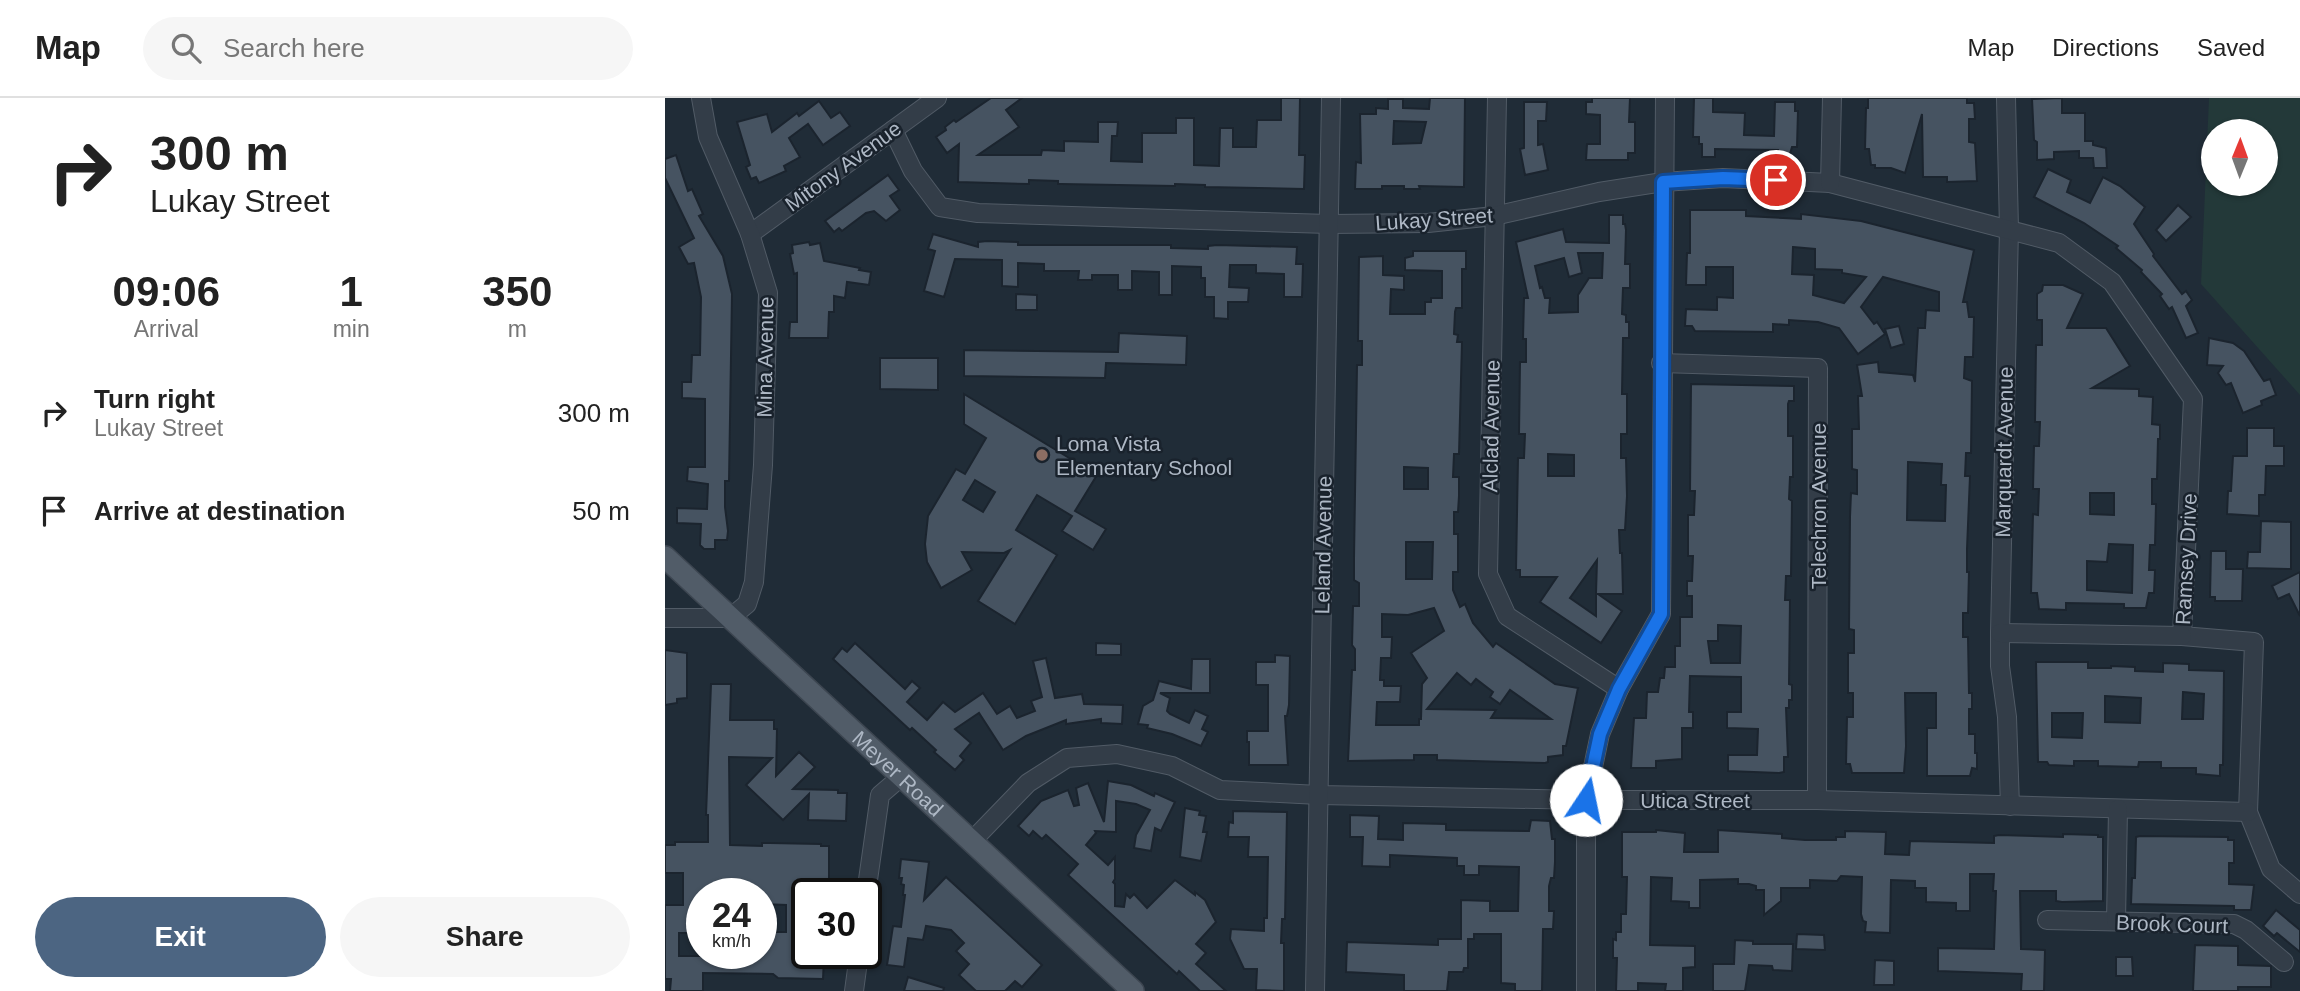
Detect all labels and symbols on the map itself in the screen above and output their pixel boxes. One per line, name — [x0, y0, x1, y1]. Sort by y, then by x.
street label: Mitony Avenue — [781, 116, 905, 216]
north arrow — [2201, 119, 2279, 196]
pin — [1746, 150, 1806, 210]
street label: Lukay Street — [1374, 203, 1494, 235]
street label: Mina Avenue — [752, 296, 778, 418]
street label: Alclad Avenue — [1478, 359, 1504, 493]
street label: Marquardt Avenue — [1991, 366, 2017, 538]
street label: Telechron Avenue — [1807, 423, 1830, 589]
place label: Loma Vista Elementary School — [1056, 432, 1232, 479]
marker: Loma Vista Elementary School — [1034, 447, 1050, 463]
street label: Leland Avenue — [1310, 476, 1336, 614]
street label: Ramsey Drive — [2171, 493, 2201, 625]
street label: Meyer Road — [848, 726, 948, 821]
position arrow — [1549, 763, 1623, 837]
street label: Utica Street — [1640, 789, 1750, 812]
speed limit sign: 30 — [791, 878, 882, 969]
street label: Brook Court — [2116, 911, 2229, 937]

